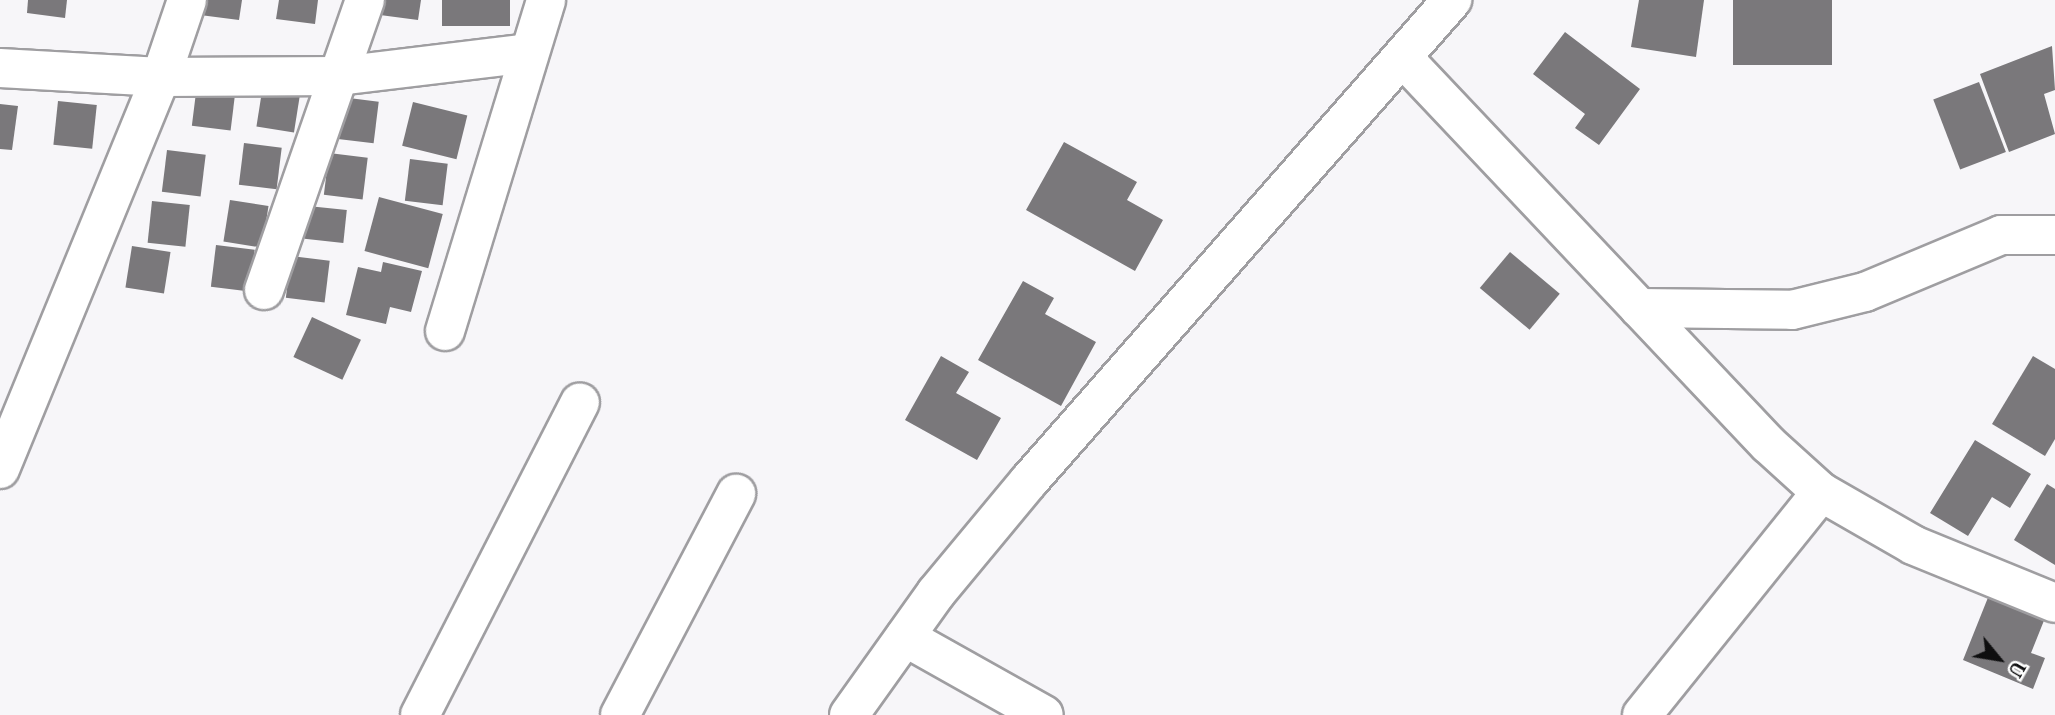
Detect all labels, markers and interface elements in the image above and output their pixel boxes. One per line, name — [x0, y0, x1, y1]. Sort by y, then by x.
north arrow — [1964, 624, 2034, 694]
text: U — [2003, 658, 2032, 682]

